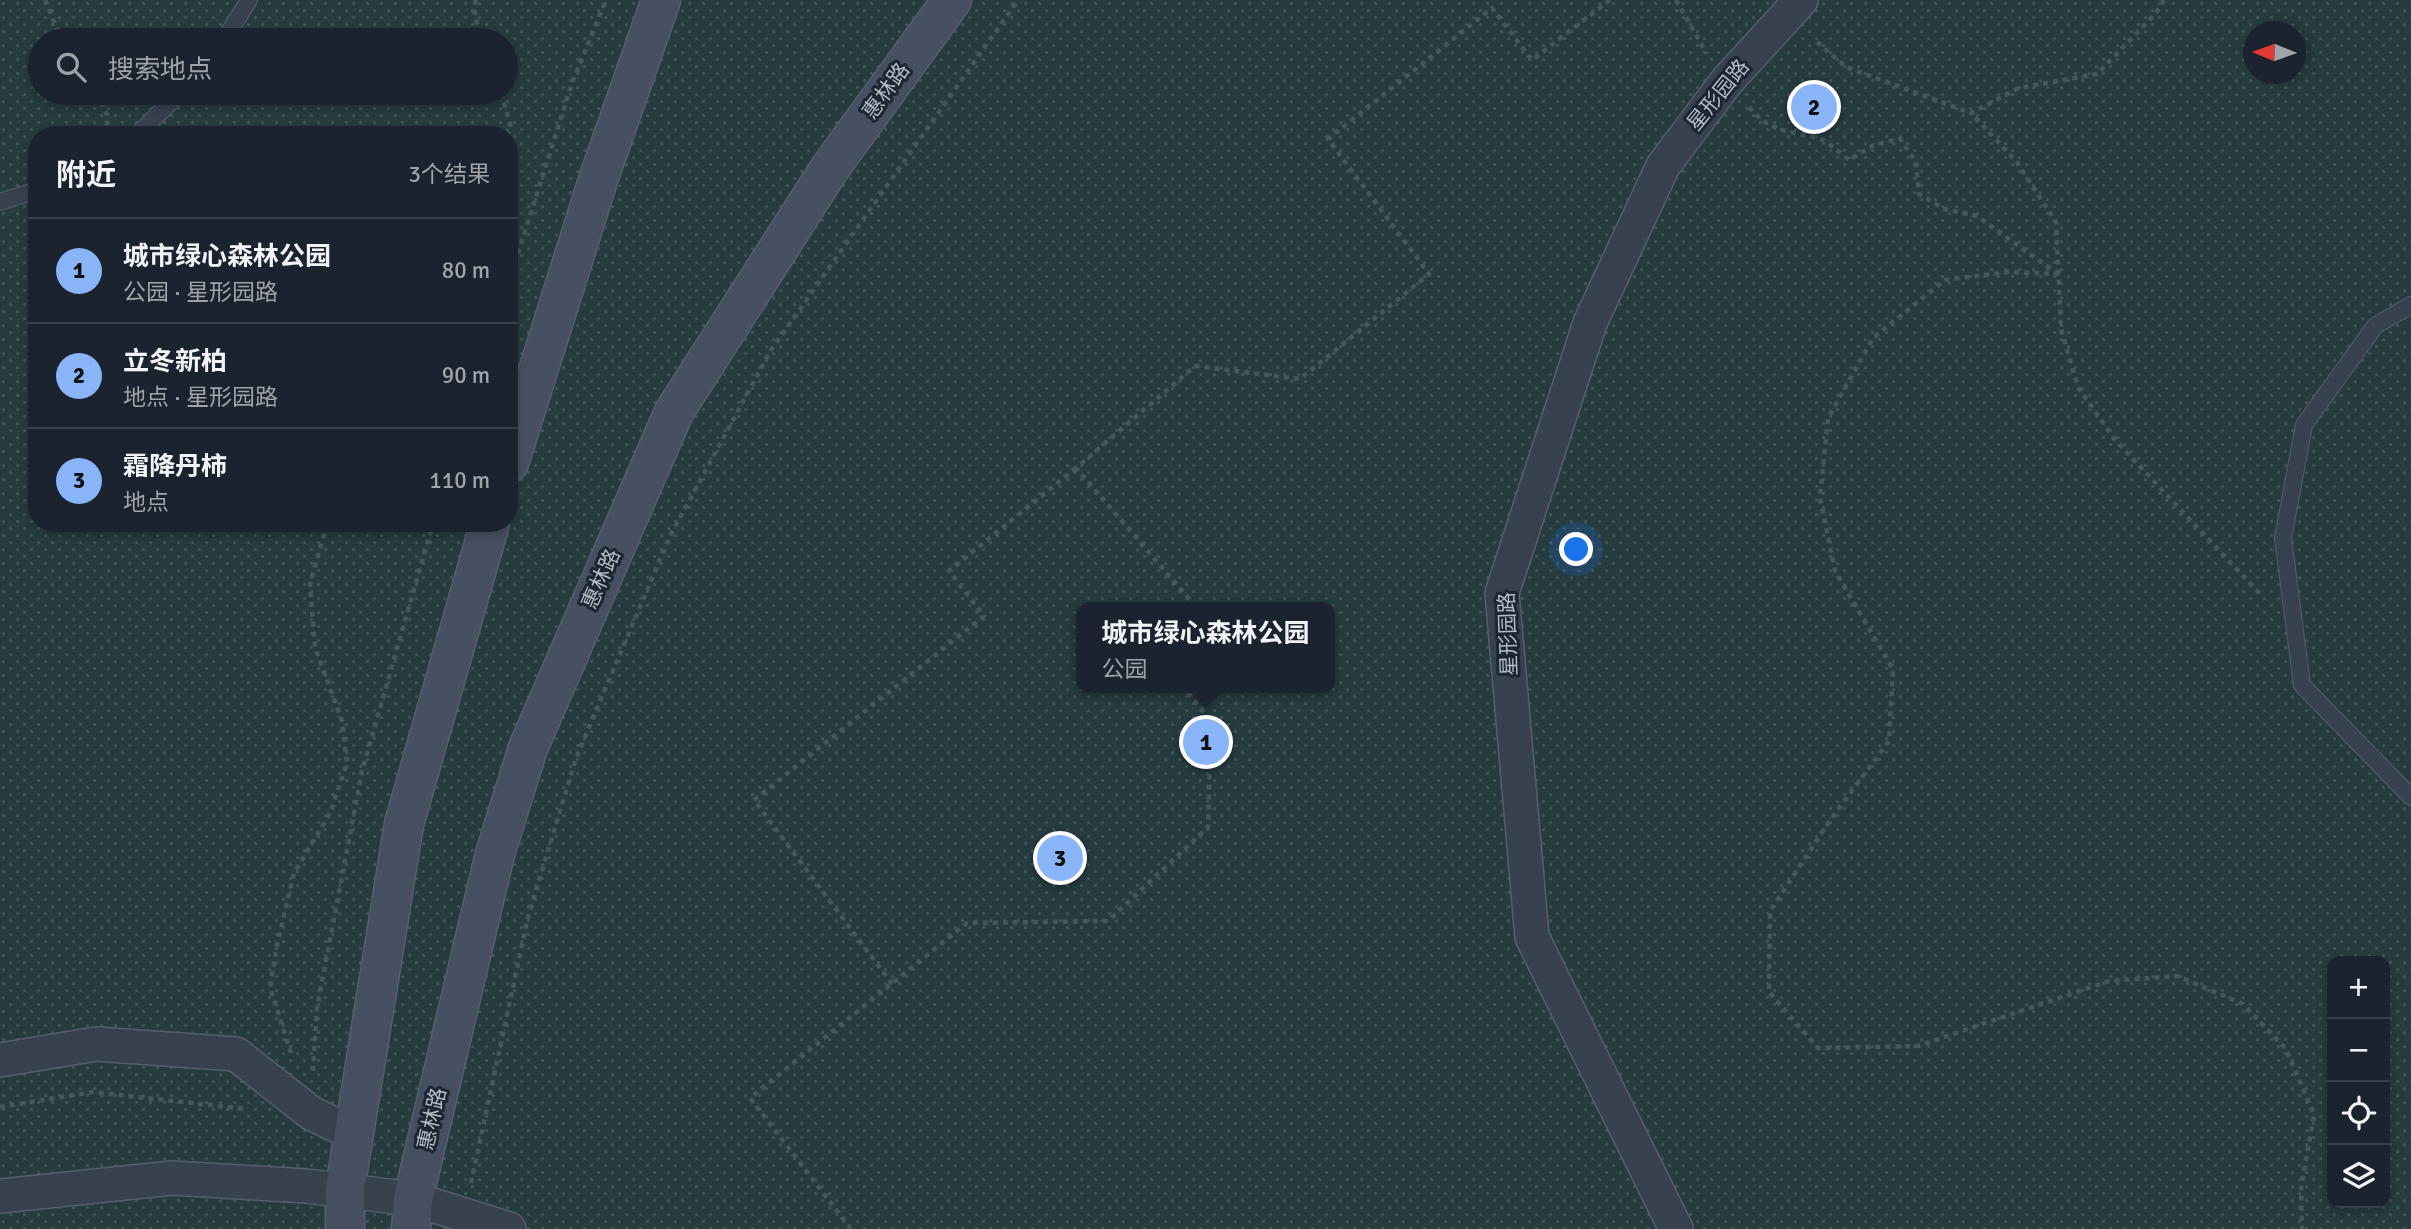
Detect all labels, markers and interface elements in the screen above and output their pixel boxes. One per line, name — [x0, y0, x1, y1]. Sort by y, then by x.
north arrow — [2243, 21, 2306, 84]
search box — [28, 28, 518, 105]
icon: search — [52, 48, 90, 86]
text: 搜索地点 — [108, 54, 212, 86]
street label: 星形园路 — [1681, 54, 1755, 136]
street label: 惠林路 — [857, 58, 915, 124]
pin: 2 — [1791, 81, 1837, 133]
text: 附近 — [56, 157, 116, 194]
text: 3个结果 — [409, 160, 490, 189]
text: 城市绿心森林公园 — [123, 241, 331, 273]
text: 1 — [73, 256, 85, 285]
text: 80 m — [442, 256, 490, 285]
text: 公园 · 星形园路 — [123, 278, 278, 307]
text: 立冬新柏 — [123, 346, 227, 378]
text: 2 — [73, 361, 85, 390]
text: 90 m — [442, 361, 490, 390]
text: 地点 · 星形园路 — [123, 383, 278, 412]
text: 霜降丹柿 — [123, 451, 227, 483]
text: 3 — [73, 466, 85, 495]
text: 110 m — [429, 466, 490, 495]
text: 地点 — [123, 488, 169, 517]
your location — [1559, 532, 1593, 566]
street label: 惠林路 — [576, 545, 626, 613]
street label: 星形园路 — [1494, 592, 1522, 676]
popup — [1076, 602, 1335, 693]
text: 城市绿心森林公园 — [1101, 618, 1310, 650]
text: 公园 — [1101, 655, 1147, 684]
pin: 1 — [1183, 716, 1229, 768]
pin: 3 — [1037, 832, 1083, 884]
map controls — [2327, 956, 2390, 1208]
button: + — [2327, 956, 2390, 1019]
button: − — [2327, 1019, 2390, 1082]
button: locate — [2327, 1082, 2390, 1145]
street label: 惠林路 — [412, 1085, 452, 1153]
button: layers — [2327, 1145, 2390, 1208]

